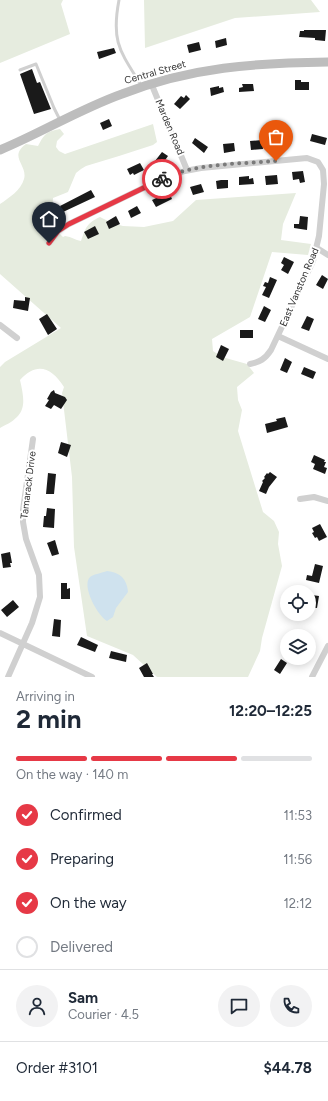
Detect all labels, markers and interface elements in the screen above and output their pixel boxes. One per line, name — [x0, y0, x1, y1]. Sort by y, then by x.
street label: Central Street — [123, 57, 187, 87]
street label: Marden Road — [152, 97, 188, 157]
pin — [259, 120, 293, 161]
icon: bag — [265, 126, 287, 148]
courier — [142, 159, 182, 199]
icon: bike — [151, 168, 173, 190]
pin — [32, 202, 66, 243]
icon: home — [38, 208, 60, 230]
street label: East Vanston Road — [277, 245, 322, 328]
street label: Tamarack Drive — [17, 450, 39, 520]
map controls — [280, 585, 316, 665]
button: locate — [280, 585, 316, 621]
button: layers — [280, 629, 316, 665]
text: Arriving in — [16, 689, 75, 704]
text: 12:20–12:25 — [229, 702, 312, 720]
text: 2 min — [16, 703, 82, 735]
text: On the way · 140 m — [16, 767, 128, 782]
icon: check — [16, 804, 38, 826]
text: Confirmed — [50, 806, 122, 824]
text: 11:53 — [283, 808, 312, 823]
icon: check — [16, 848, 38, 870]
text: Preparing — [50, 850, 114, 868]
text: 11:56 — [283, 852, 312, 867]
icon: check — [16, 892, 38, 914]
text: On the way — [50, 894, 127, 912]
text: 12:12 — [283, 896, 312, 911]
text: Delivered — [50, 938, 113, 956]
button: person — [16, 985, 58, 1027]
button: chat — [218, 985, 260, 1027]
button: phone — [270, 985, 312, 1027]
text: Sam — [68, 989, 98, 1007]
text: Courier · 4.5 — [68, 1007, 139, 1022]
text: Order #3101 — [16, 1059, 98, 1077]
text: $44.78 — [263, 1059, 312, 1077]

